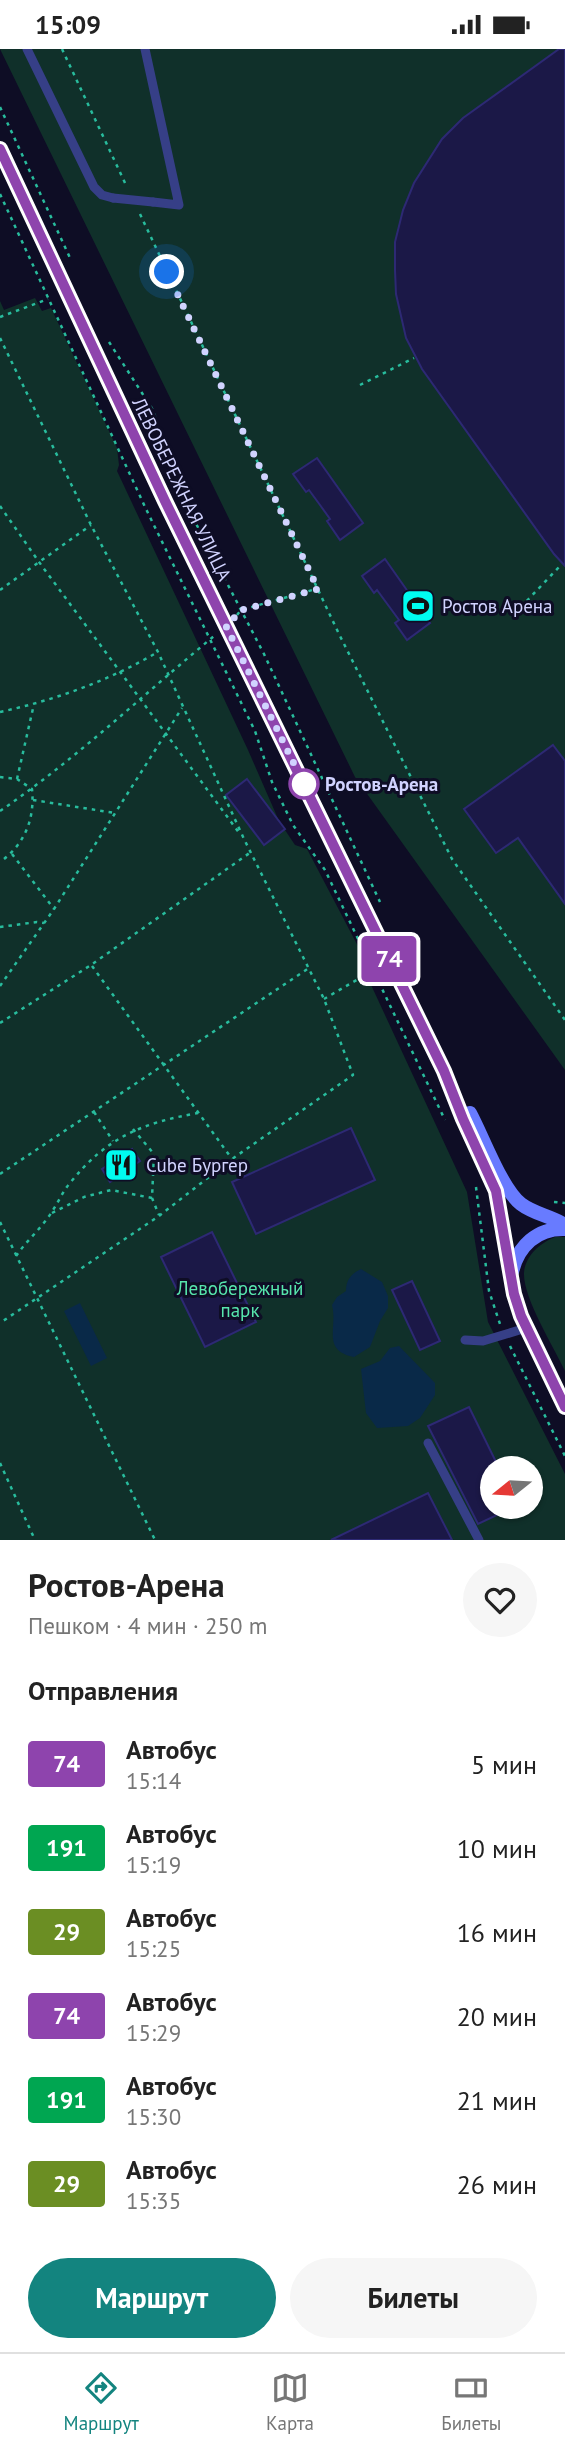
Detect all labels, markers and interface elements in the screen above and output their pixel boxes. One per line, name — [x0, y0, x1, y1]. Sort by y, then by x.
text: 15:09 — [35, 8, 101, 41]
your location — [149, 254, 184, 289]
street label: ЛЕВОБЕРЕЖНАЯ УЛИЦА — [127, 393, 237, 585]
sports icon: Ростов Арена — [399, 587, 437, 625]
place label: Ростов Арена — [442, 594, 553, 618]
marker: Ростов-Арена — [289, 769, 319, 799]
place label: Ростов-Арена — [325, 772, 438, 796]
line badge: 74 — [358, 936, 420, 982]
text: 74 — [375, 943, 403, 974]
restaurant icon: Cube Бургер — [102, 1146, 140, 1184]
place label: Cube Бургер — [146, 1153, 248, 1177]
park label: Левобережный парк — [176, 1276, 303, 1322]
north arrow — [480, 1456, 542, 1519]
map controls — [480, 1456, 543, 1519]
text: Ростов-Арена — [28, 1563, 225, 1606]
button: heart — [463, 1563, 537, 1637]
text: Пешком · 4 мин · 250 m — [28, 1611, 267, 1640]
text: Отправления — [28, 1674, 178, 1707]
text: Автобус — [126, 1733, 217, 1766]
text: 74 — [53, 1748, 80, 1779]
text: 5 мин — [471, 1748, 537, 1781]
text: 15:14 — [126, 1766, 181, 1795]
text: Автобус — [126, 1817, 217, 1850]
text: 191 — [46, 1832, 87, 1863]
text: 10 мин — [457, 1832, 537, 1865]
text: 15:19 — [126, 1850, 181, 1879]
text: Автобус — [126, 1901, 217, 1934]
text: 29 — [53, 1916, 80, 1947]
text: 16 мин — [457, 1916, 537, 1949]
text: 15:25 — [126, 1934, 181, 1963]
text: Автобус — [126, 1985, 217, 2018]
text: 74 — [53, 2000, 80, 2031]
text: 20 мин — [457, 2000, 537, 2033]
text: 15:29 — [126, 2018, 181, 2047]
text: Автобус — [126, 2069, 217, 2102]
text: 191 — [46, 2084, 87, 2115]
text: 21 мин — [457, 2084, 537, 2117]
text: 15:30 — [126, 2102, 181, 2131]
text: Автобус — [126, 2153, 217, 2186]
text: 29 — [53, 2168, 80, 2199]
text: 26 мин — [457, 2168, 537, 2201]
text: 15:35 — [126, 2186, 181, 2215]
button: Маршрут — [28, 2258, 276, 2338]
button: Билеты — [290, 2258, 537, 2338]
tab: Маршрут — [64, 2369, 139, 2435]
tab: Карта — [266, 2369, 314, 2435]
tab: Билеты — [441, 2369, 501, 2435]

